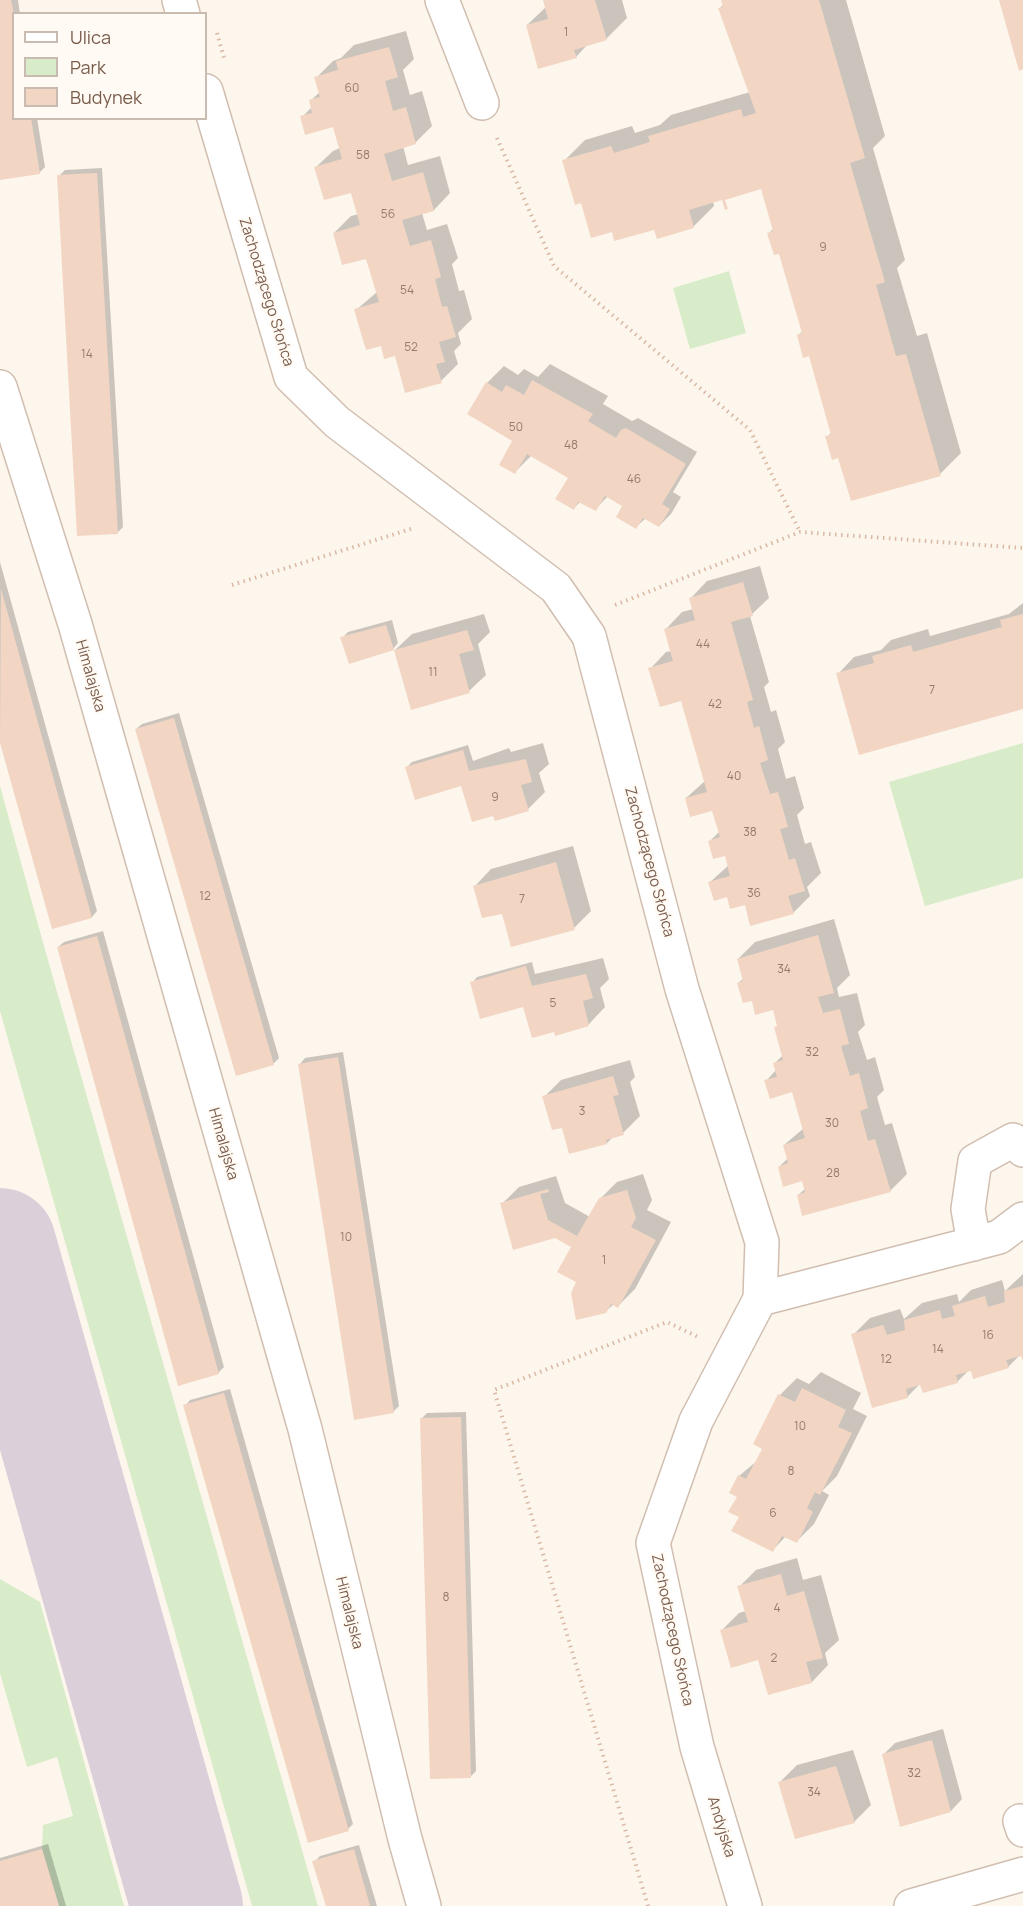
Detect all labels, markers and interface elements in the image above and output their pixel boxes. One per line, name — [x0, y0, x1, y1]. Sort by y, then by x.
legend — [12, 12, 207, 120]
text: Ulica — [70, 25, 111, 49]
house number: 1 — [564, 26, 568, 40]
text: Park — [70, 55, 106, 79]
house number: 60 — [345, 82, 359, 96]
text: Budynek — [70, 85, 142, 109]
house number: 58 — [356, 149, 370, 163]
house number: 56 — [381, 208, 395, 222]
street label: Zachodzącego Słońca — [235, 215, 297, 369]
house number: 9 — [819, 241, 827, 255]
house number: 54 — [400, 284, 414, 298]
house number: 52 — [404, 341, 418, 355]
house number: 14 — [81, 348, 93, 362]
house number: 50 — [509, 421, 523, 435]
house number: 48 — [564, 439, 578, 453]
house number: 46 — [627, 473, 641, 487]
street label: Himalajska — [71, 638, 109, 714]
house number: 44 — [696, 638, 710, 652]
house number: 11 — [428, 666, 438, 680]
house number: 7 — [929, 684, 935, 698]
house number: 42 — [708, 698, 722, 712]
house number: 40 — [727, 770, 741, 784]
street label: Zachodzącego Słońca — [620, 785, 678, 939]
house number: 9 — [491, 791, 499, 805]
house number: 38 — [743, 826, 757, 840]
house number: 36 — [747, 887, 761, 901]
house number: 12 — [199, 890, 211, 904]
house number: 7 — [519, 893, 525, 907]
house number: 34 — [777, 963, 791, 977]
house number: 5 — [550, 997, 556, 1011]
house number: 32 — [805, 1046, 819, 1060]
house number: 3 — [579, 1105, 585, 1119]
street label: Himalajska — [204, 1106, 242, 1182]
house number: 30 — [825, 1117, 839, 1131]
house number: 28 — [826, 1167, 840, 1181]
house number: 10 — [340, 1231, 352, 1245]
house number: 1 — [602, 1254, 606, 1268]
house number: 16 — [982, 1329, 994, 1343]
house number: 14 — [932, 1343, 944, 1357]
house number: 12 — [880, 1353, 892, 1367]
house number: 10 — [794, 1420, 806, 1434]
house number: 8 — [788, 1465, 794, 1479]
house number: 6 — [769, 1507, 777, 1521]
street label: Zachodzącego Słońca — [647, 1552, 697, 1708]
street label: Himalajska — [331, 1575, 367, 1651]
house number: 8 — [443, 1591, 449, 1605]
house number: 4 — [773, 1602, 781, 1616]
house number: 2 — [771, 1652, 777, 1666]
house number: 32 — [907, 1767, 921, 1781]
house number: 34 — [807, 1786, 821, 1800]
street label: Andyjska — [703, 1794, 739, 1860]

